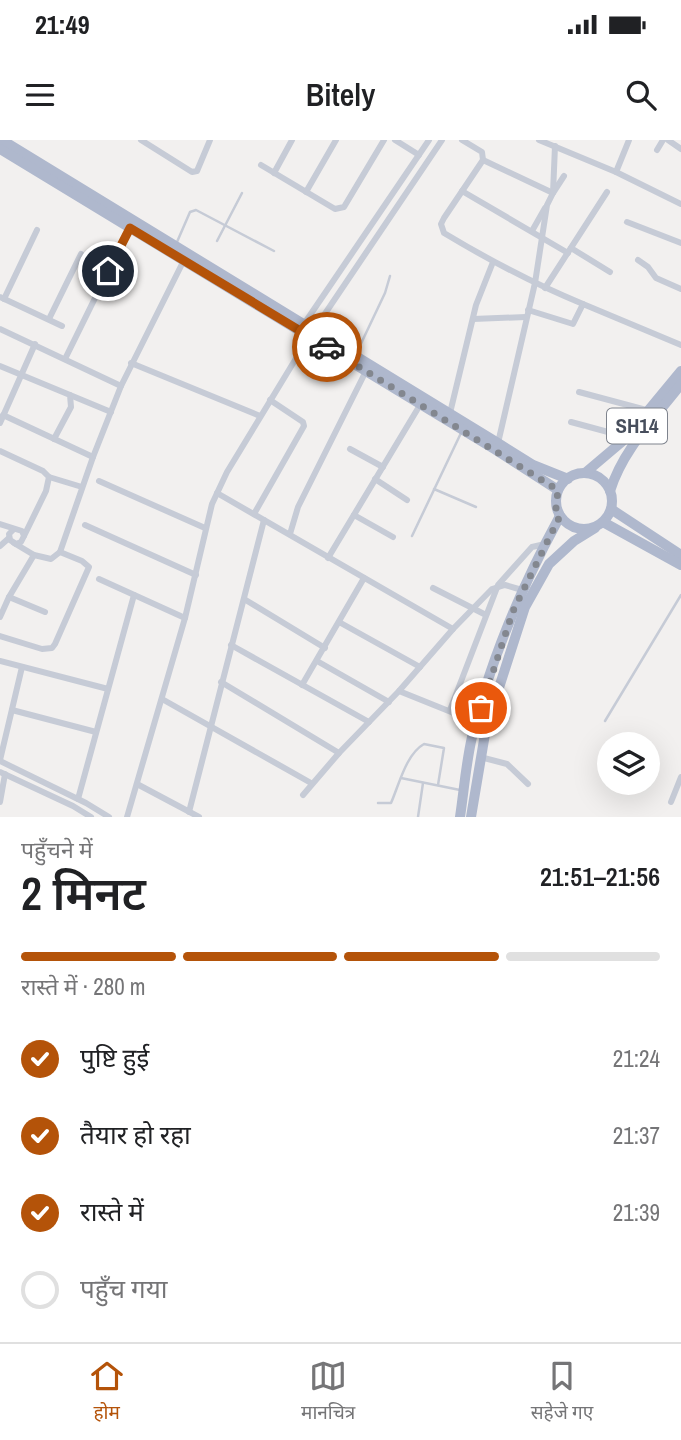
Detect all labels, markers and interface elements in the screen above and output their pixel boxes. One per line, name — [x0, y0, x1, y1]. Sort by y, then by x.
text: 21:49 — [35, 7, 90, 42]
text: Bitely — [306, 73, 375, 116]
icon: menu — [21, 76, 59, 114]
icon: search — [622, 76, 660, 114]
pin — [78, 241, 138, 301]
icon: home — [89, 252, 127, 290]
courier — [292, 312, 362, 382]
icon: car — [308, 328, 346, 366]
road number: SH14 — [607, 408, 667, 444]
pin — [451, 678, 511, 738]
icon: bag — [462, 689, 500, 727]
map controls — [597, 732, 660, 795]
button: layers — [597, 732, 660, 795]
text: पहुँचने में — [21, 834, 93, 865]
text: 21:51–21:56 — [540, 859, 660, 894]
text: 2 मिनट — [21, 862, 146, 924]
text: रास्ते में · 280 m — [21, 971, 146, 1002]
icon: check — [21, 1040, 59, 1078]
text: पुष्टि हुई — [80, 1040, 149, 1075]
text: 21:24 — [613, 1043, 660, 1074]
icon: check — [21, 1117, 59, 1155]
text: तैयार हो रहा — [80, 1117, 191, 1152]
text: 21:37 — [613, 1120, 660, 1151]
icon: check — [21, 1194, 59, 1232]
text: रास्ते में — [80, 1194, 144, 1229]
text: 21:39 — [613, 1197, 660, 1228]
text: पहुँच गया — [80, 1271, 167, 1306]
tab: होम — [88, 1357, 126, 1427]
tab: मानचित्र — [301, 1357, 355, 1427]
tab: सहेजे गए — [531, 1357, 593, 1427]

